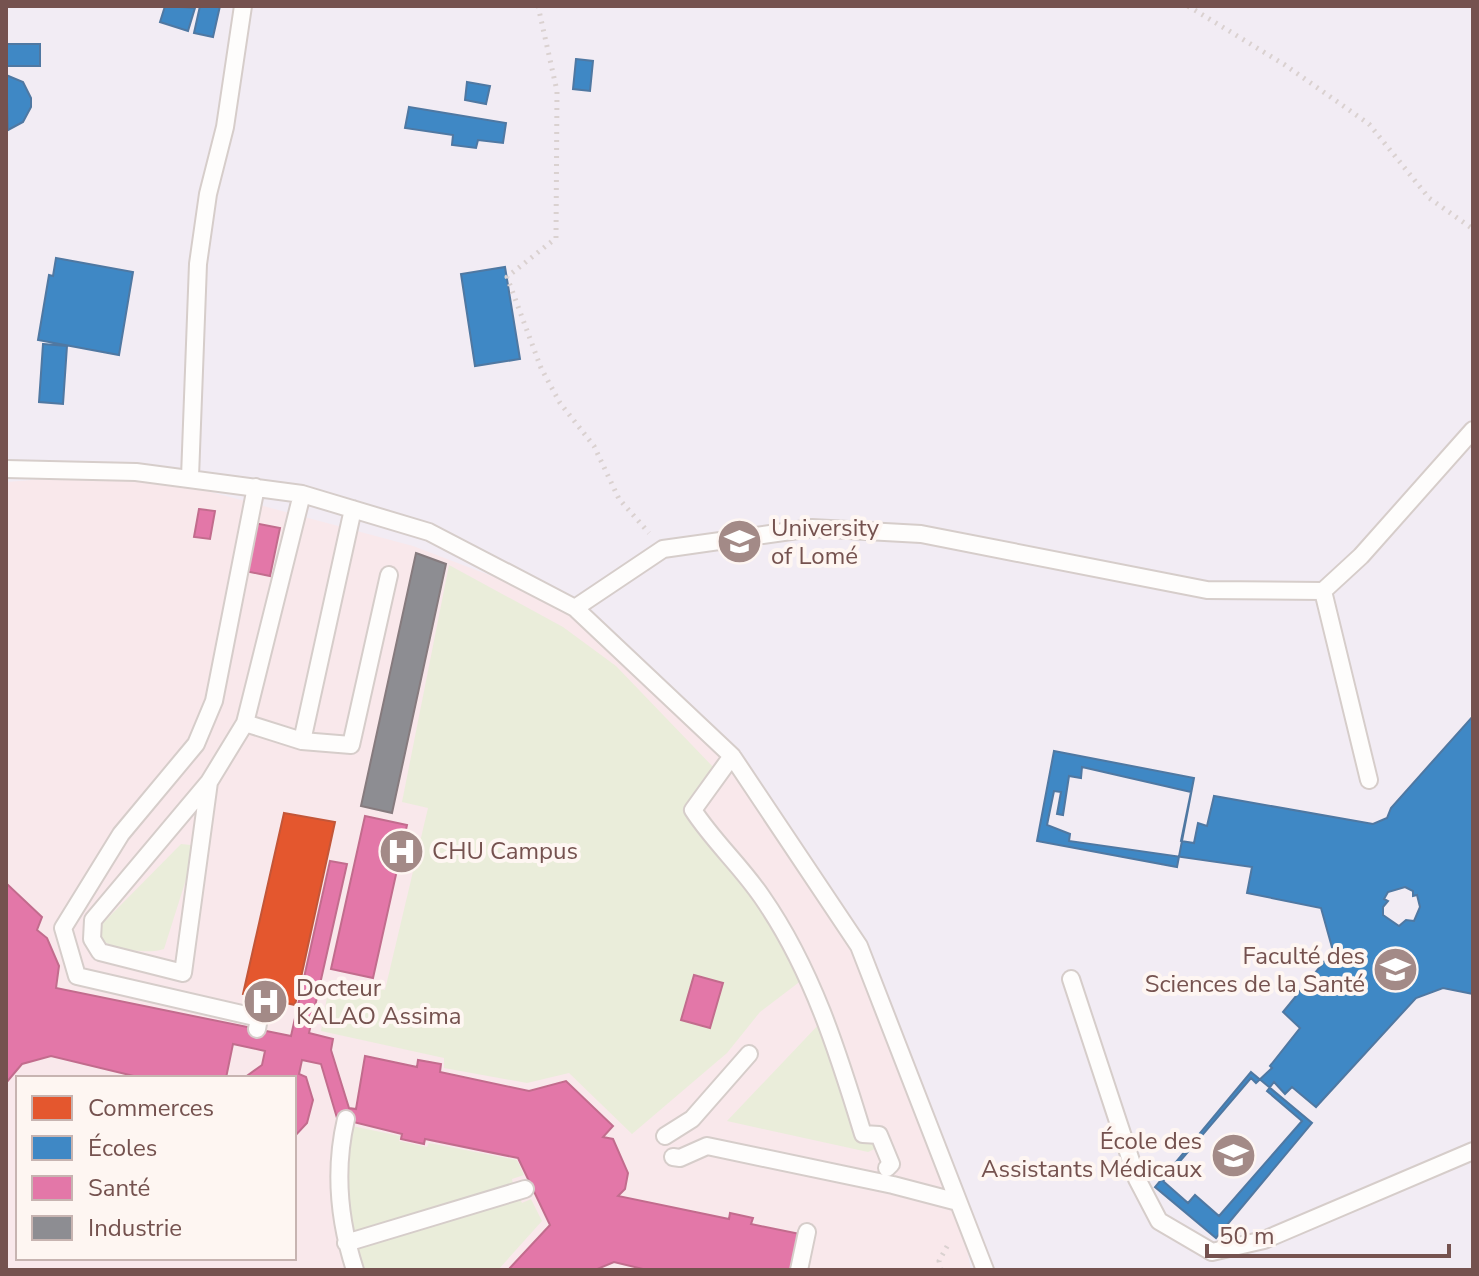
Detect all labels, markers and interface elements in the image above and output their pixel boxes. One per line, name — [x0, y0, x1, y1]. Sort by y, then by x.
place label: University of Lomé — [771, 512, 880, 572]
school or university icon: University of Lomé — [716, 518, 764, 566]
hospital icon: CHU Campus — [377, 827, 425, 875]
place label: CHU Campus — [432, 835, 578, 867]
place label: Faculté des Sciences de la Santé — [1145, 940, 1365, 1000]
school or university icon: Faculté des Sciences de la Santé — [1372, 946, 1420, 994]
place label: Docteur KALAO Assima — [296, 972, 461, 1032]
hospital icon: Docteur KALAO Assima — [241, 978, 289, 1026]
legend — [16, 1076, 296, 1260]
text: Commerces — [88, 1092, 214, 1124]
place label: École des Assistants Médicaux — [981, 1125, 1202, 1185]
school or university icon: École des Assistants Médicaux — [1209, 1131, 1257, 1179]
text: Écoles — [88, 1132, 157, 1164]
text: Santé — [88, 1172, 150, 1204]
scale bar — [1207, 1208, 1449, 1258]
text: Industrie — [88, 1212, 182, 1244]
text: 50 m — [1219, 1220, 1275, 1252]

